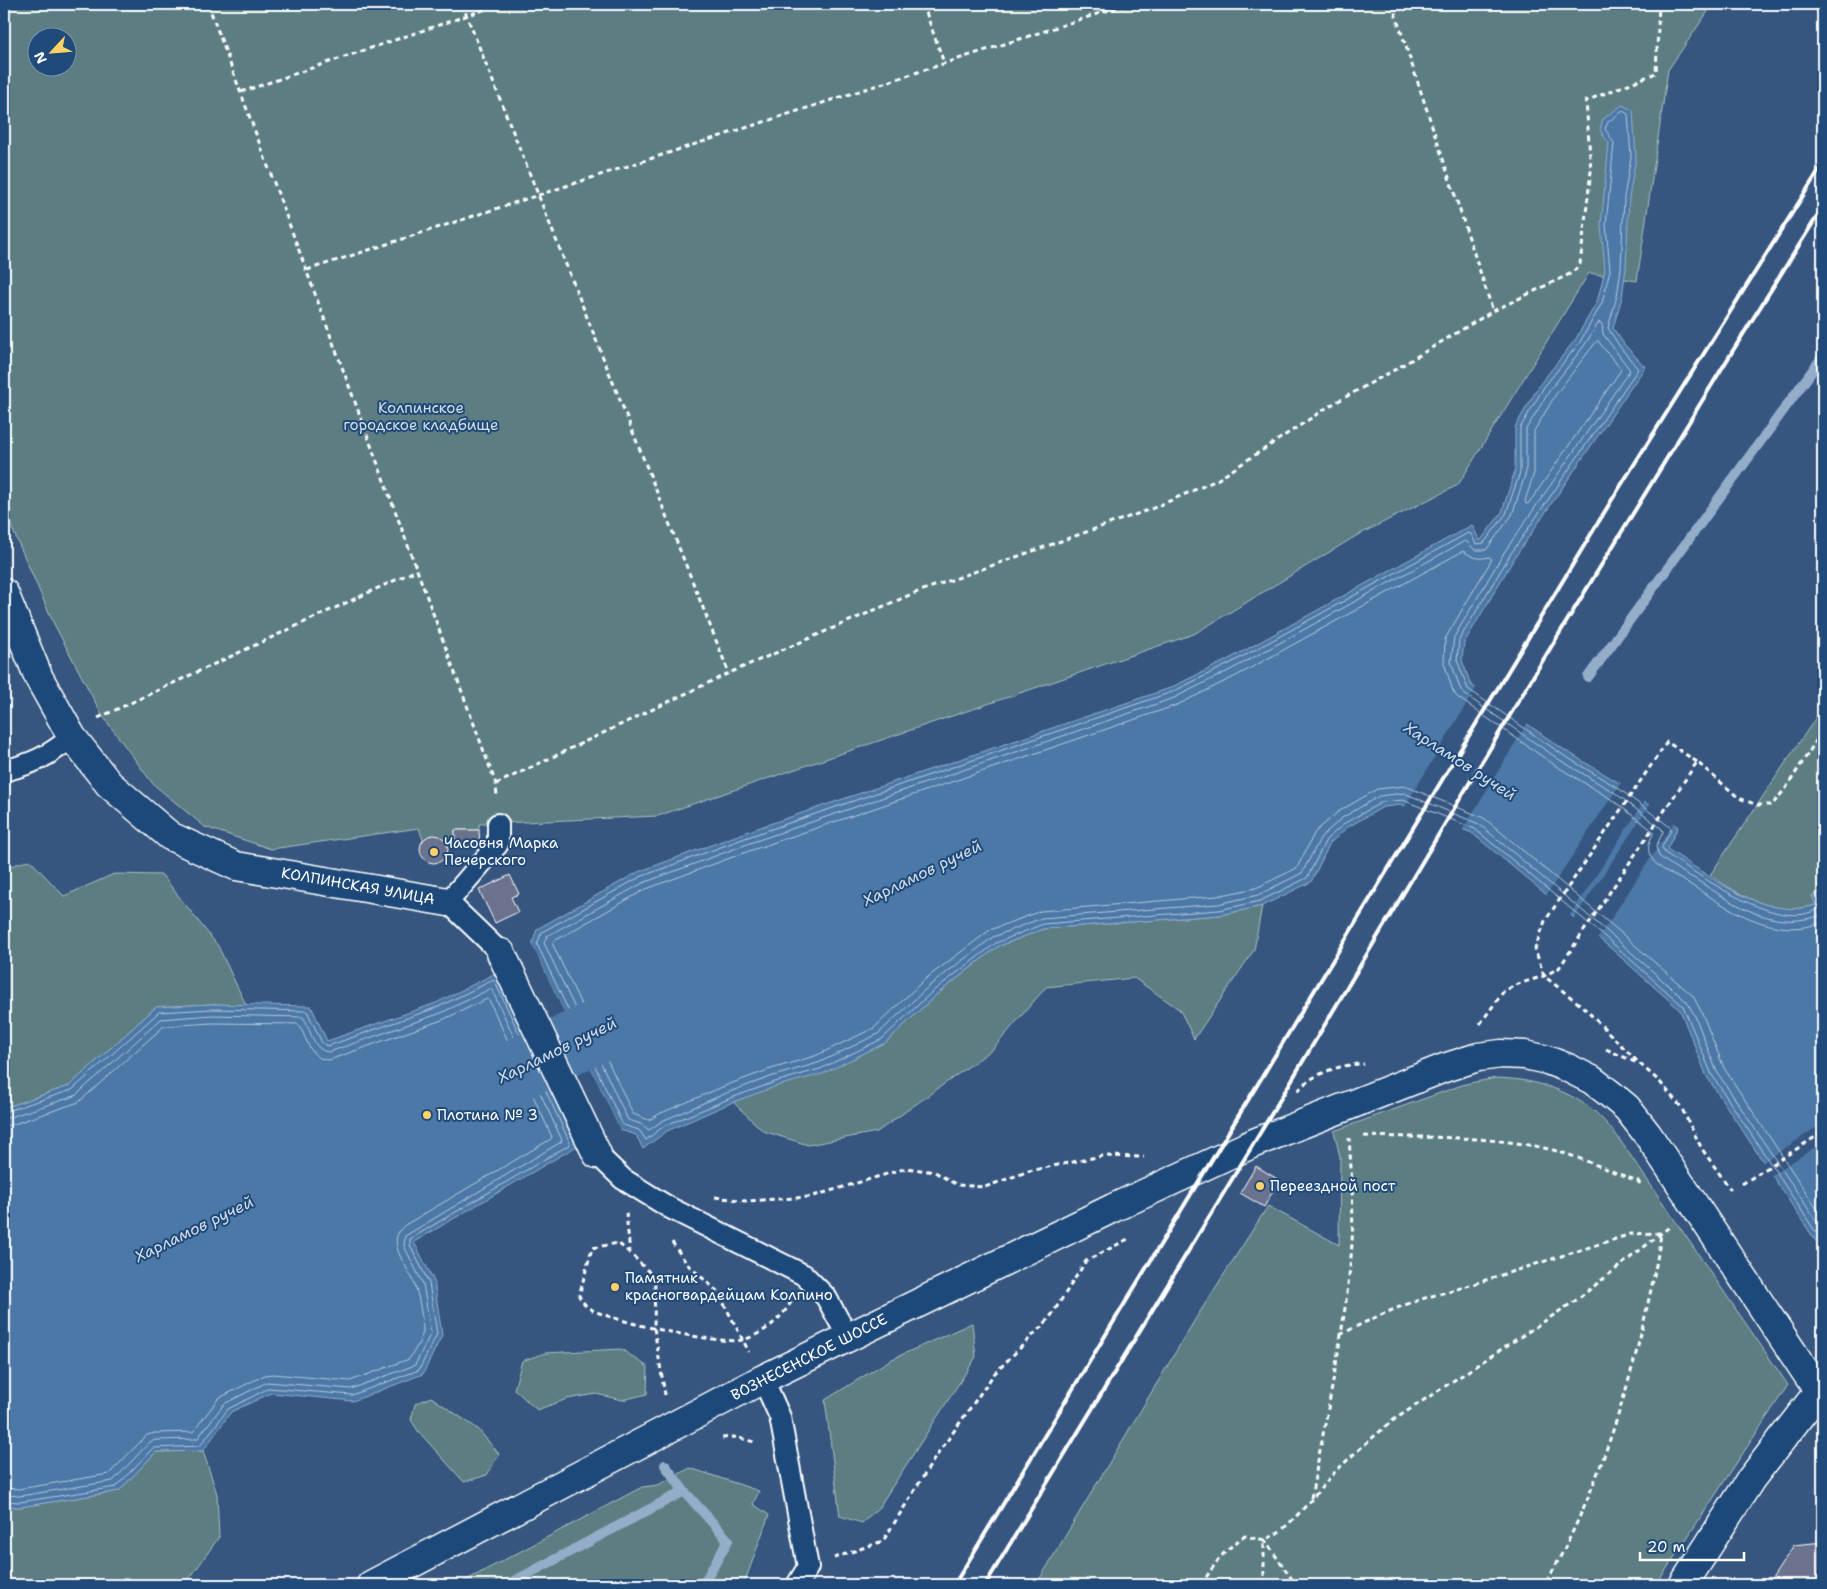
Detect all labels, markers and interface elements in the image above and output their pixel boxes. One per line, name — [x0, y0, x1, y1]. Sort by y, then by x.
north arrow — [28, 28, 78, 78]
text: N — [30, 49, 51, 67]
park label: Колпинское городское кладбище — [344, 398, 498, 435]
water label: Харламов ручей — [1399, 716, 1520, 805]
place label: Часовня Марка Печерского — [444, 833, 559, 870]
water label: Харламов ручей — [858, 835, 985, 911]
marker: Часовня Марка Печерского — [428, 846, 440, 858]
street label: КОЛПИНСКАЯ УЛИЦА — [280, 863, 436, 909]
water label: Харламов ручей — [493, 1012, 620, 1088]
place label: Плотина № 3 — [437, 1105, 538, 1125]
marker: Плотина № 3 — [421, 1109, 433, 1121]
place label: Переездной пост — [1270, 1176, 1396, 1196]
marker: Переездной пост — [1254, 1180, 1266, 1192]
water label: Харламов ручей — [130, 1191, 257, 1267]
place label: Памятник красногвардейцам Колпино — [625, 1268, 833, 1305]
marker: Памятник красногвардейцам Колпино — [609, 1281, 621, 1293]
street label: ВОЗНЕСЕНСКОЕ ШОССЕ — [727, 1309, 891, 1405]
scale bar — [1640, 1529, 1743, 1561]
text: 20 m — [1647, 1537, 1686, 1557]

